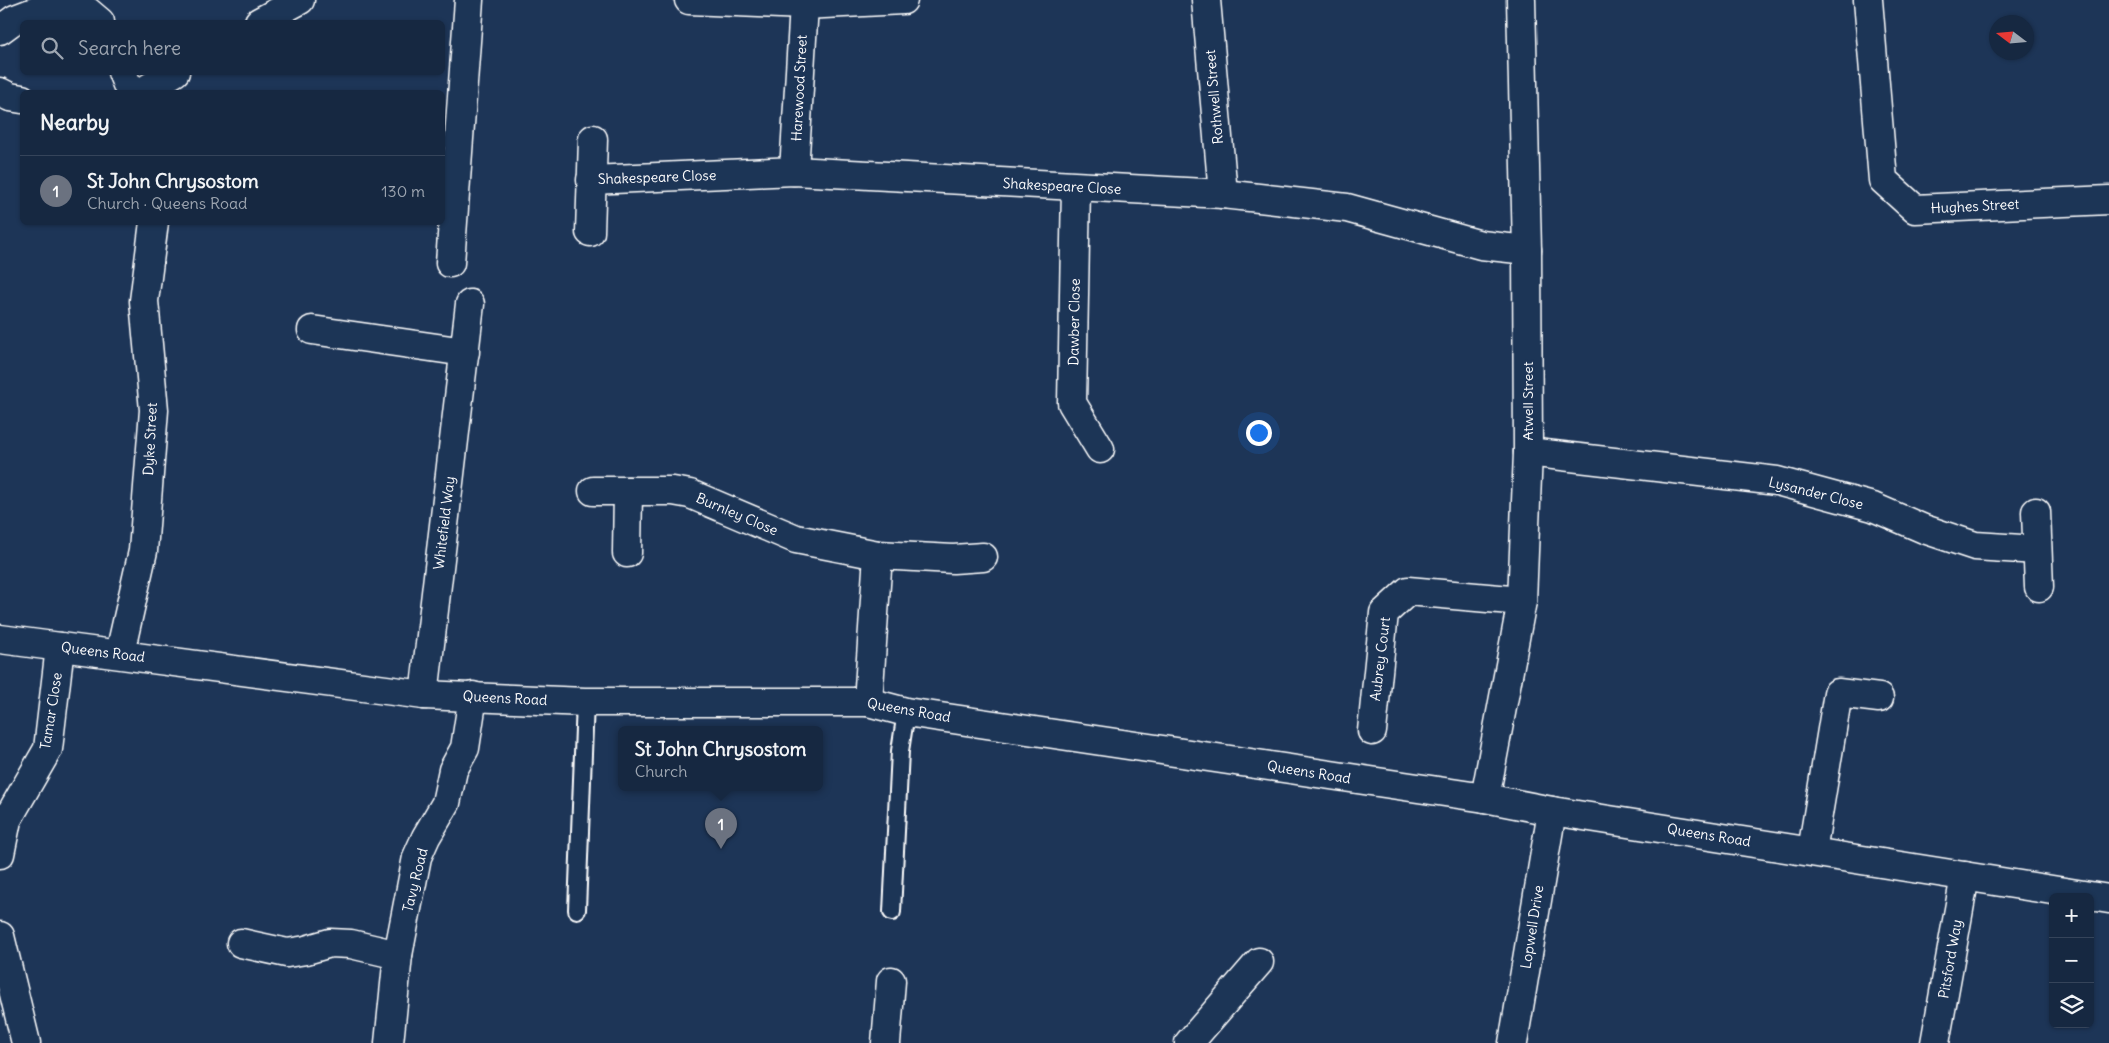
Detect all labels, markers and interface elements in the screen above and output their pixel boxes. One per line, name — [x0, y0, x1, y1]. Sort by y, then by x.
north arrow — [1989, 15, 2034, 60]
search box — [20, 20, 445, 75]
icon: search — [38, 34, 66, 62]
street label: Harewood Street — [787, 34, 811, 142]
text: Search here — [78, 36, 181, 60]
street label: Rothwell Street — [1201, 49, 1227, 145]
text: Nearby — [40, 109, 110, 136]
street label: Shakespeare Close — [597, 166, 717, 188]
text: St John Chrysostom — [87, 169, 259, 193]
street label: Shakespeare Close — [1002, 174, 1122, 198]
text: 1 — [53, 181, 59, 201]
text: 130 m — [381, 181, 425, 201]
text: Church · Queens Road — [87, 193, 247, 213]
street label: Hughes Street — [1930, 195, 2020, 217]
street label: Dawber Close — [1064, 278, 1084, 366]
street label: Atwell Street — [1519, 361, 1537, 441]
street label: Dyke Street — [139, 402, 161, 476]
your location — [1246, 420, 1272, 446]
street label: Lysander Close — [1767, 473, 1865, 513]
street label: Whitefield Way — [429, 475, 459, 571]
street label: Burnley Close — [693, 489, 781, 539]
street label: Aubrey Court — [1366, 616, 1394, 702]
street label: Queens Road — [60, 638, 146, 666]
street label: Tamar Close — [36, 671, 66, 751]
street label: Queens Road — [462, 687, 548, 709]
street label: Queens Road — [866, 694, 952, 726]
popup — [618, 726, 823, 791]
text: St John Chrysostom — [635, 737, 806, 761]
street label: Queens Road — [1266, 757, 1352, 787]
text: Church — [635, 761, 687, 781]
pin: 1 — [705, 808, 737, 849]
street label: Queens Road — [1666, 820, 1752, 850]
street label: Tavy Road — [398, 846, 432, 914]
street label: Lopwell Drive — [1516, 884, 1548, 970]
map controls — [2049, 893, 2094, 1028]
button: + — [2049, 893, 2094, 938]
street label: Pitsford Way — [1934, 918, 1966, 1000]
button: − — [2049, 938, 2094, 983]
button: layers — [2049, 983, 2094, 1028]

